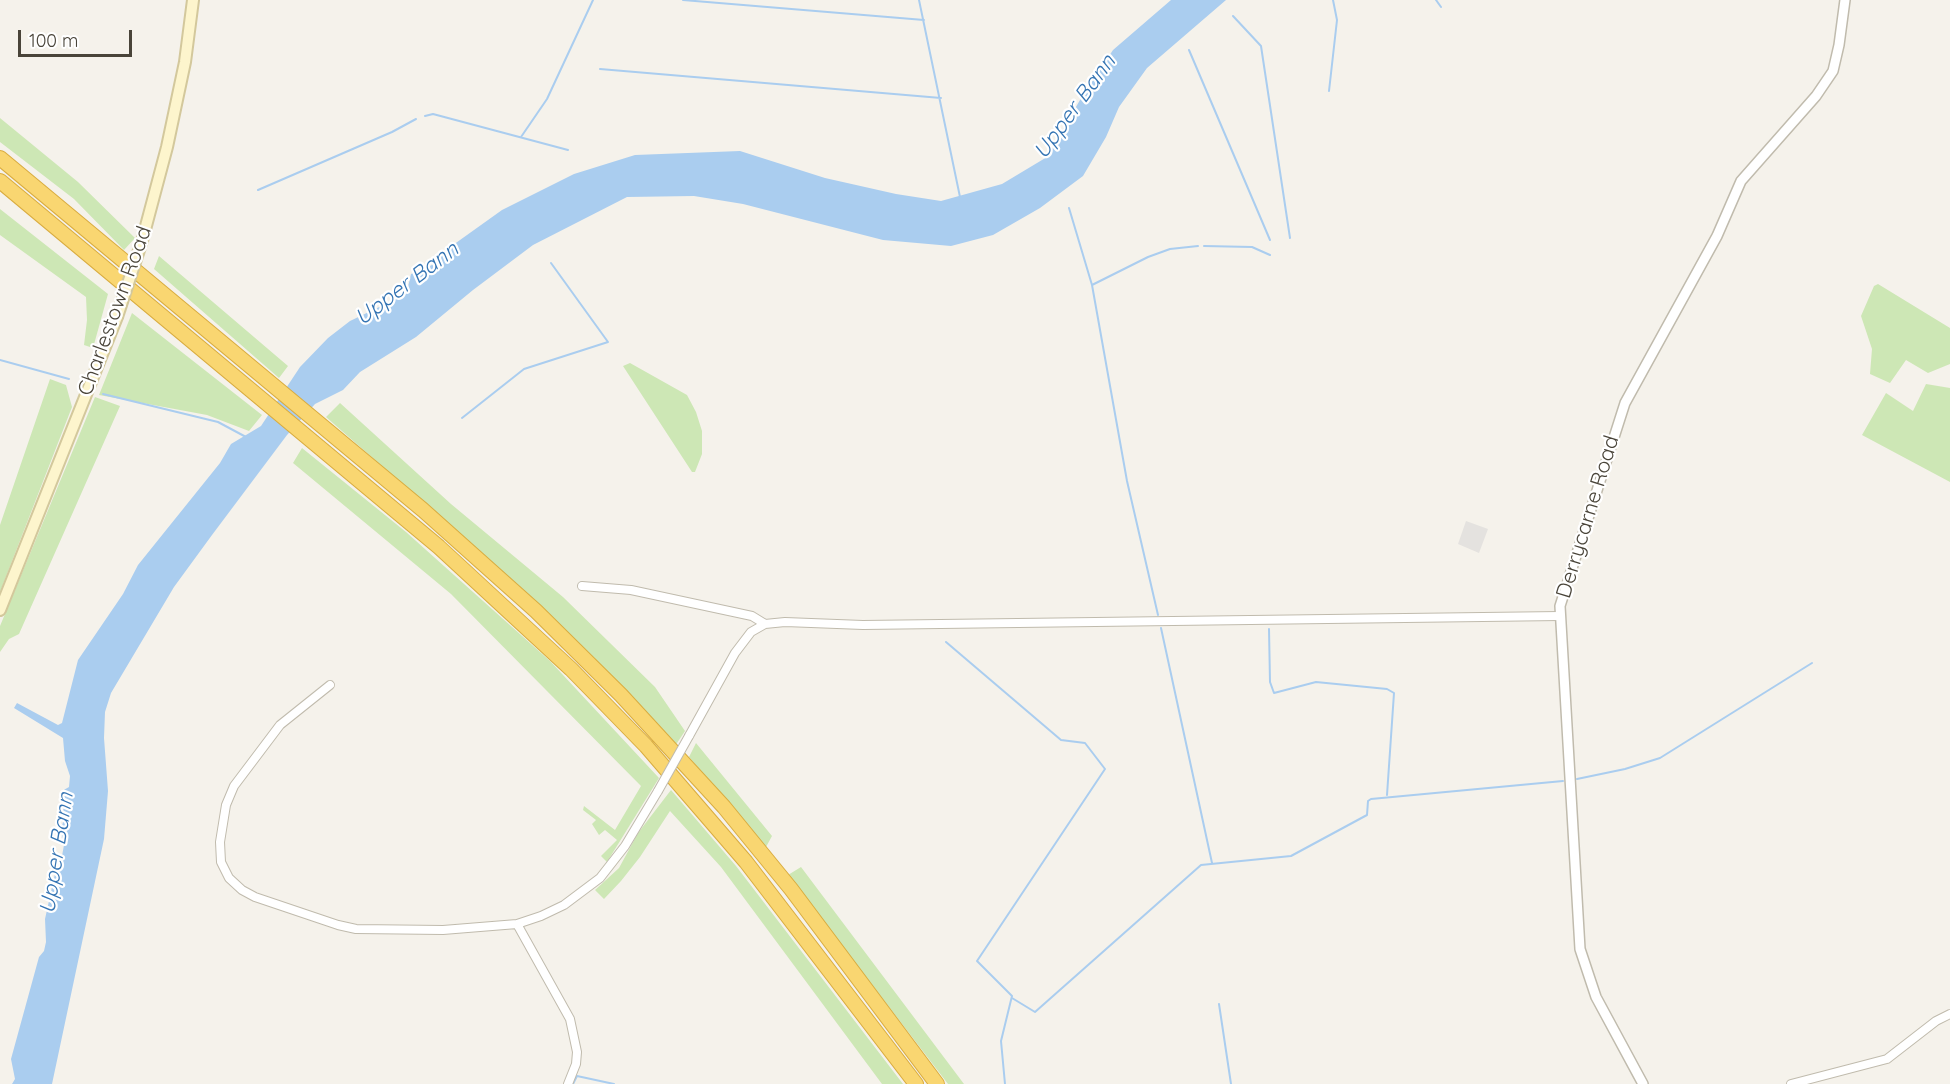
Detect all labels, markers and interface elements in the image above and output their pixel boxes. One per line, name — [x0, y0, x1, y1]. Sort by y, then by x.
scale bar — [21, 18, 135, 56]
text: 100 m — [29, 29, 78, 52]
water label: Upper Bann — [1028, 50, 1122, 164]
street label: Charlestown Road — [73, 223, 157, 399]
water label: Upper Bann — [350, 237, 464, 331]
street label: Derrycarne Road — [1551, 433, 1625, 601]
water label: Upper Bann — [34, 791, 80, 915]

